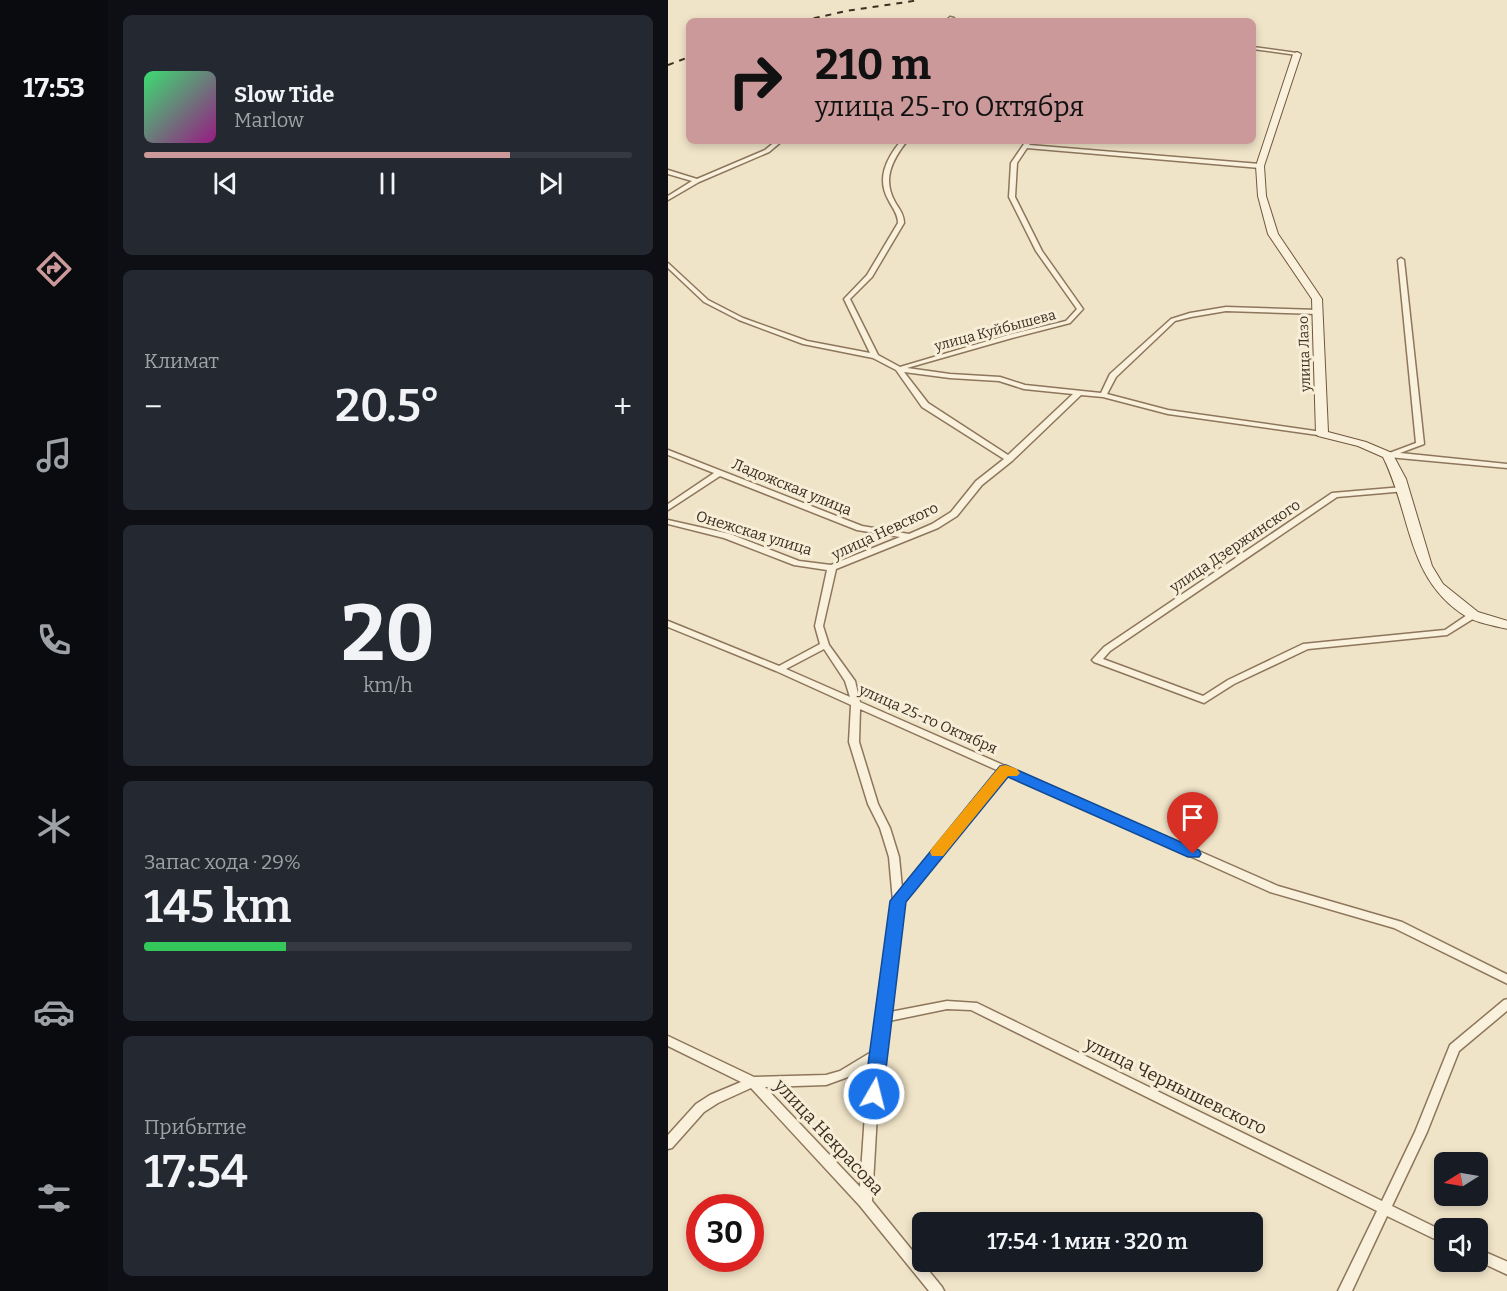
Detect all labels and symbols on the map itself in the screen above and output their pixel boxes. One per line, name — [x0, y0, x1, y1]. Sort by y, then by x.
street label: улица Куйбышева — [932, 306, 1058, 355]
street label: улица Лазо — [1295, 316, 1314, 393]
street label: Ладожская улица — [730, 455, 854, 519]
street label: улица Дзержинского — [1166, 496, 1304, 597]
street label: улица Невского — [828, 498, 941, 564]
street label: Онежская улица — [694, 507, 814, 559]
street label: улица 25-го Октября — [855, 680, 1000, 758]
pin — [1167, 792, 1218, 854]
street label: улица Чернышевского — [1081, 1032, 1270, 1140]
position arrow — [842, 1062, 906, 1126]
street label: улица Некрасова — [769, 1074, 889, 1200]
north arrow — [1434, 1152, 1488, 1206]
speed limit sign: 30 — [686, 1194, 764, 1272]

